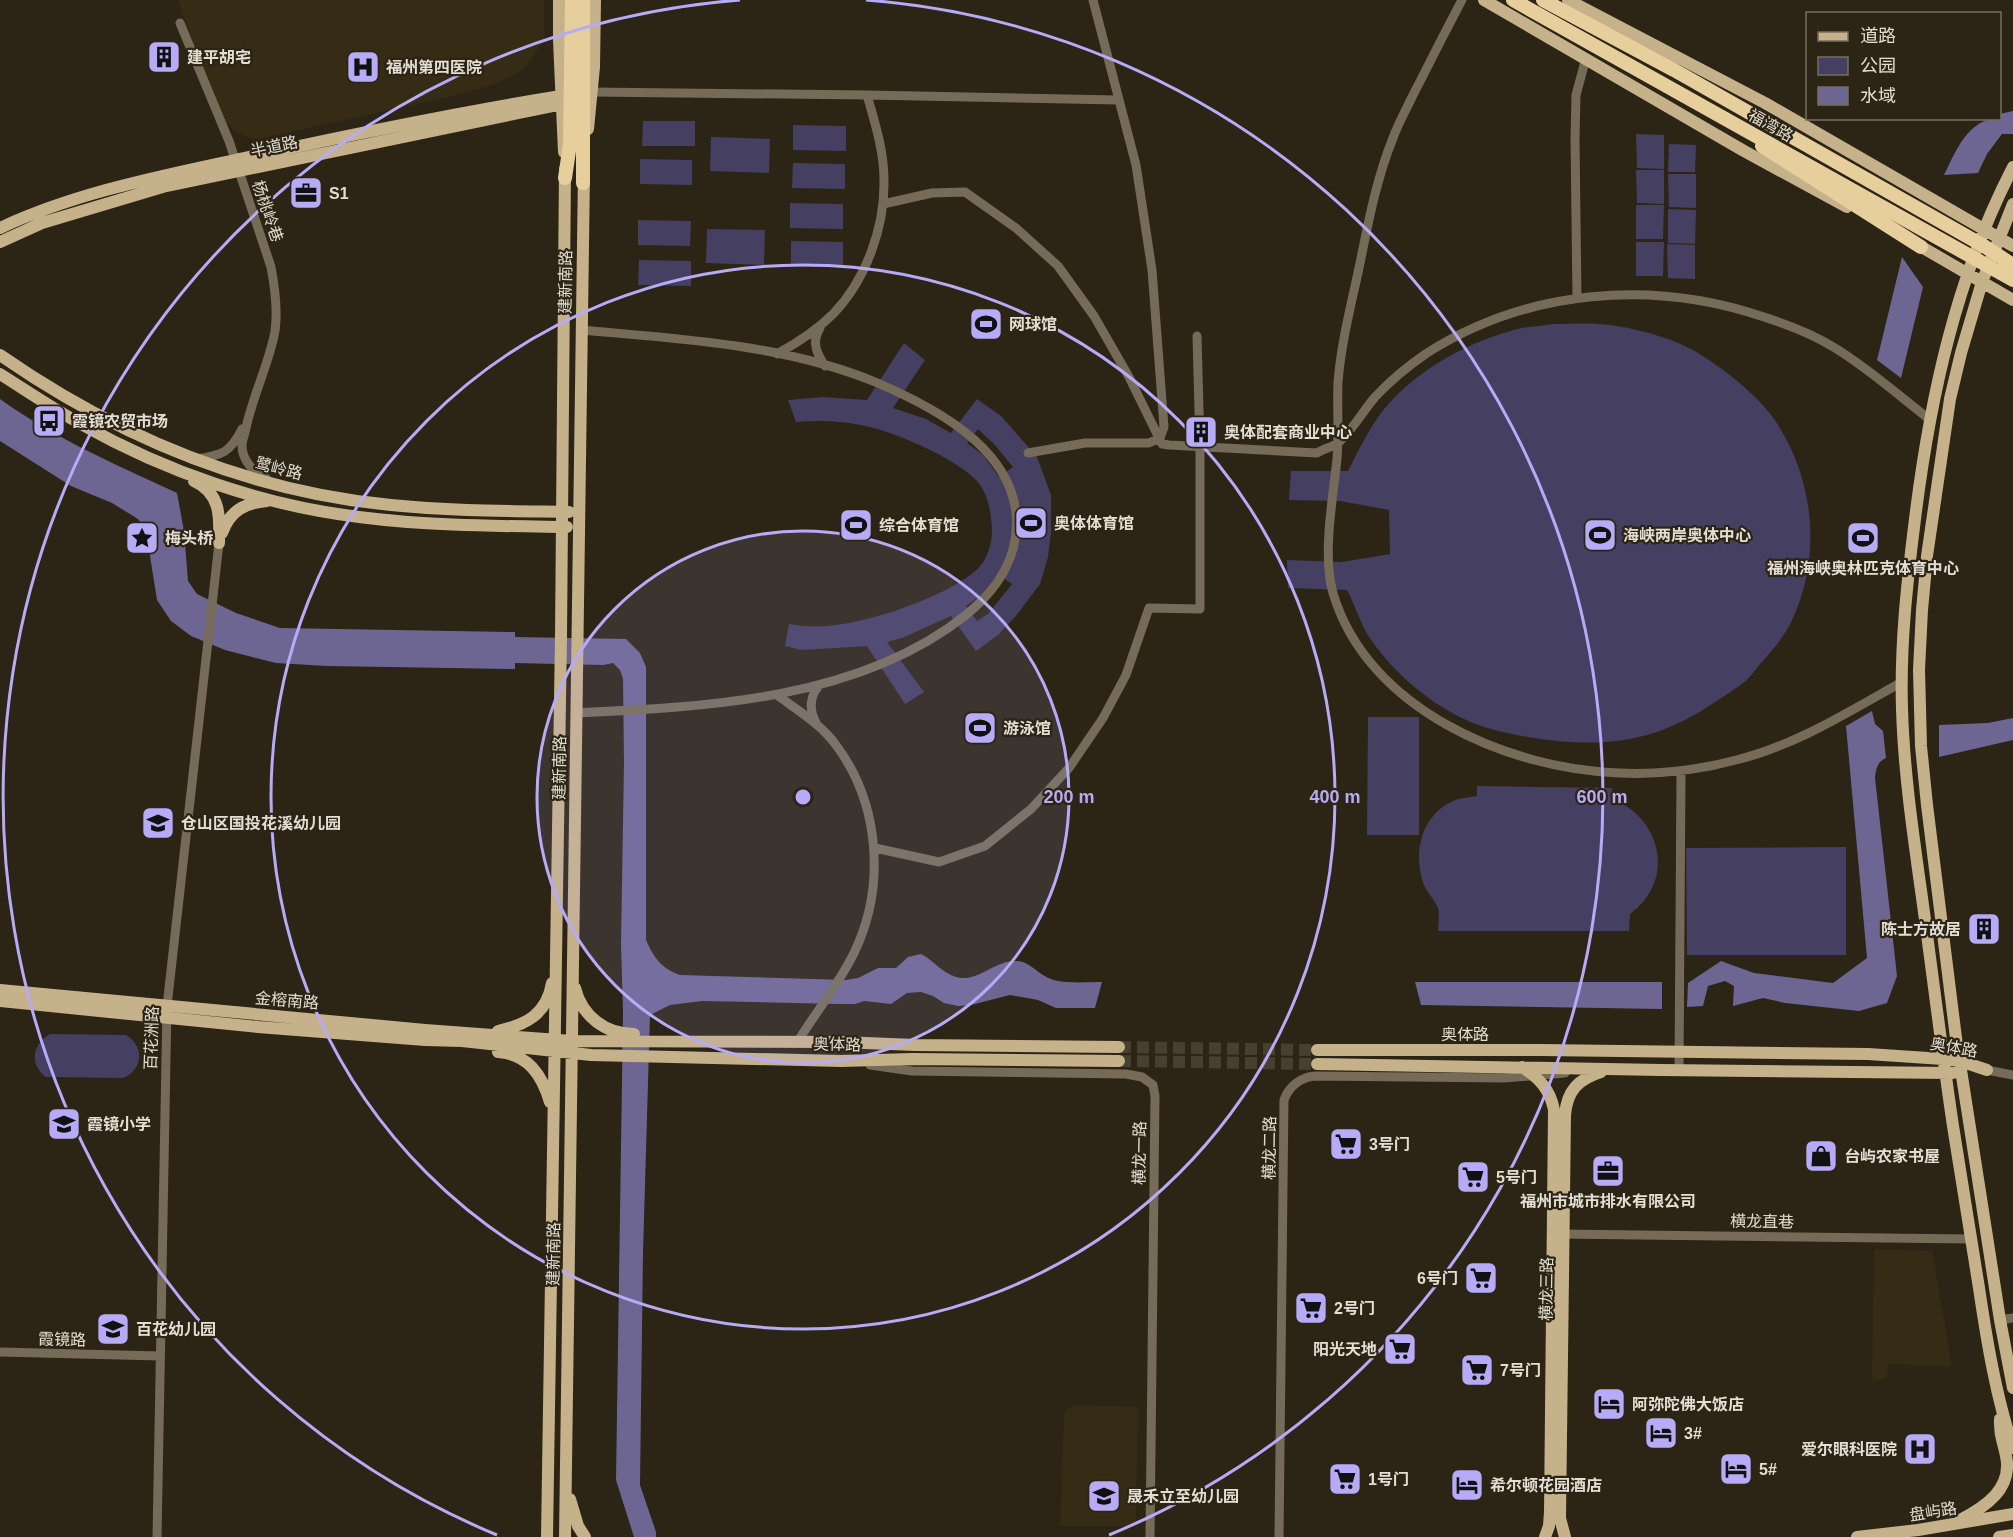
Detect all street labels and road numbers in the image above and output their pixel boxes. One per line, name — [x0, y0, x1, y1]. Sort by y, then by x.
street label: 福湾路 — [1746, 106, 1796, 145]
street label: 半道路 — [249, 133, 299, 160]
street label: 杨桃岭巷 — [249, 178, 286, 244]
street label: 建新南路 — [556, 250, 575, 314]
street label: 鹭岭路 — [254, 454, 304, 483]
street label: 建新南路 — [550, 736, 569, 800]
street label: 金榕南路 — [254, 989, 320, 1012]
street label: 百花洲路 — [142, 1006, 161, 1070]
street label: 奥体路 — [1441, 1026, 1489, 1043]
street label: 奥体路 — [1929, 1035, 1979, 1060]
street label: 奥体路 — [813, 1036, 861, 1053]
street label: 横龙二路 — [1260, 1116, 1279, 1180]
street label: 横龙一路 — [1130, 1121, 1149, 1185]
street label: 横龙直巷 — [1730, 1212, 1794, 1231]
street label: 建新南路 — [544, 1222, 563, 1286]
street label: 横龙三路 — [1537, 1257, 1556, 1321]
street label: 霞镜路 — [38, 1331, 86, 1348]
street label: 盘屿路 — [1908, 1499, 1958, 1524]

